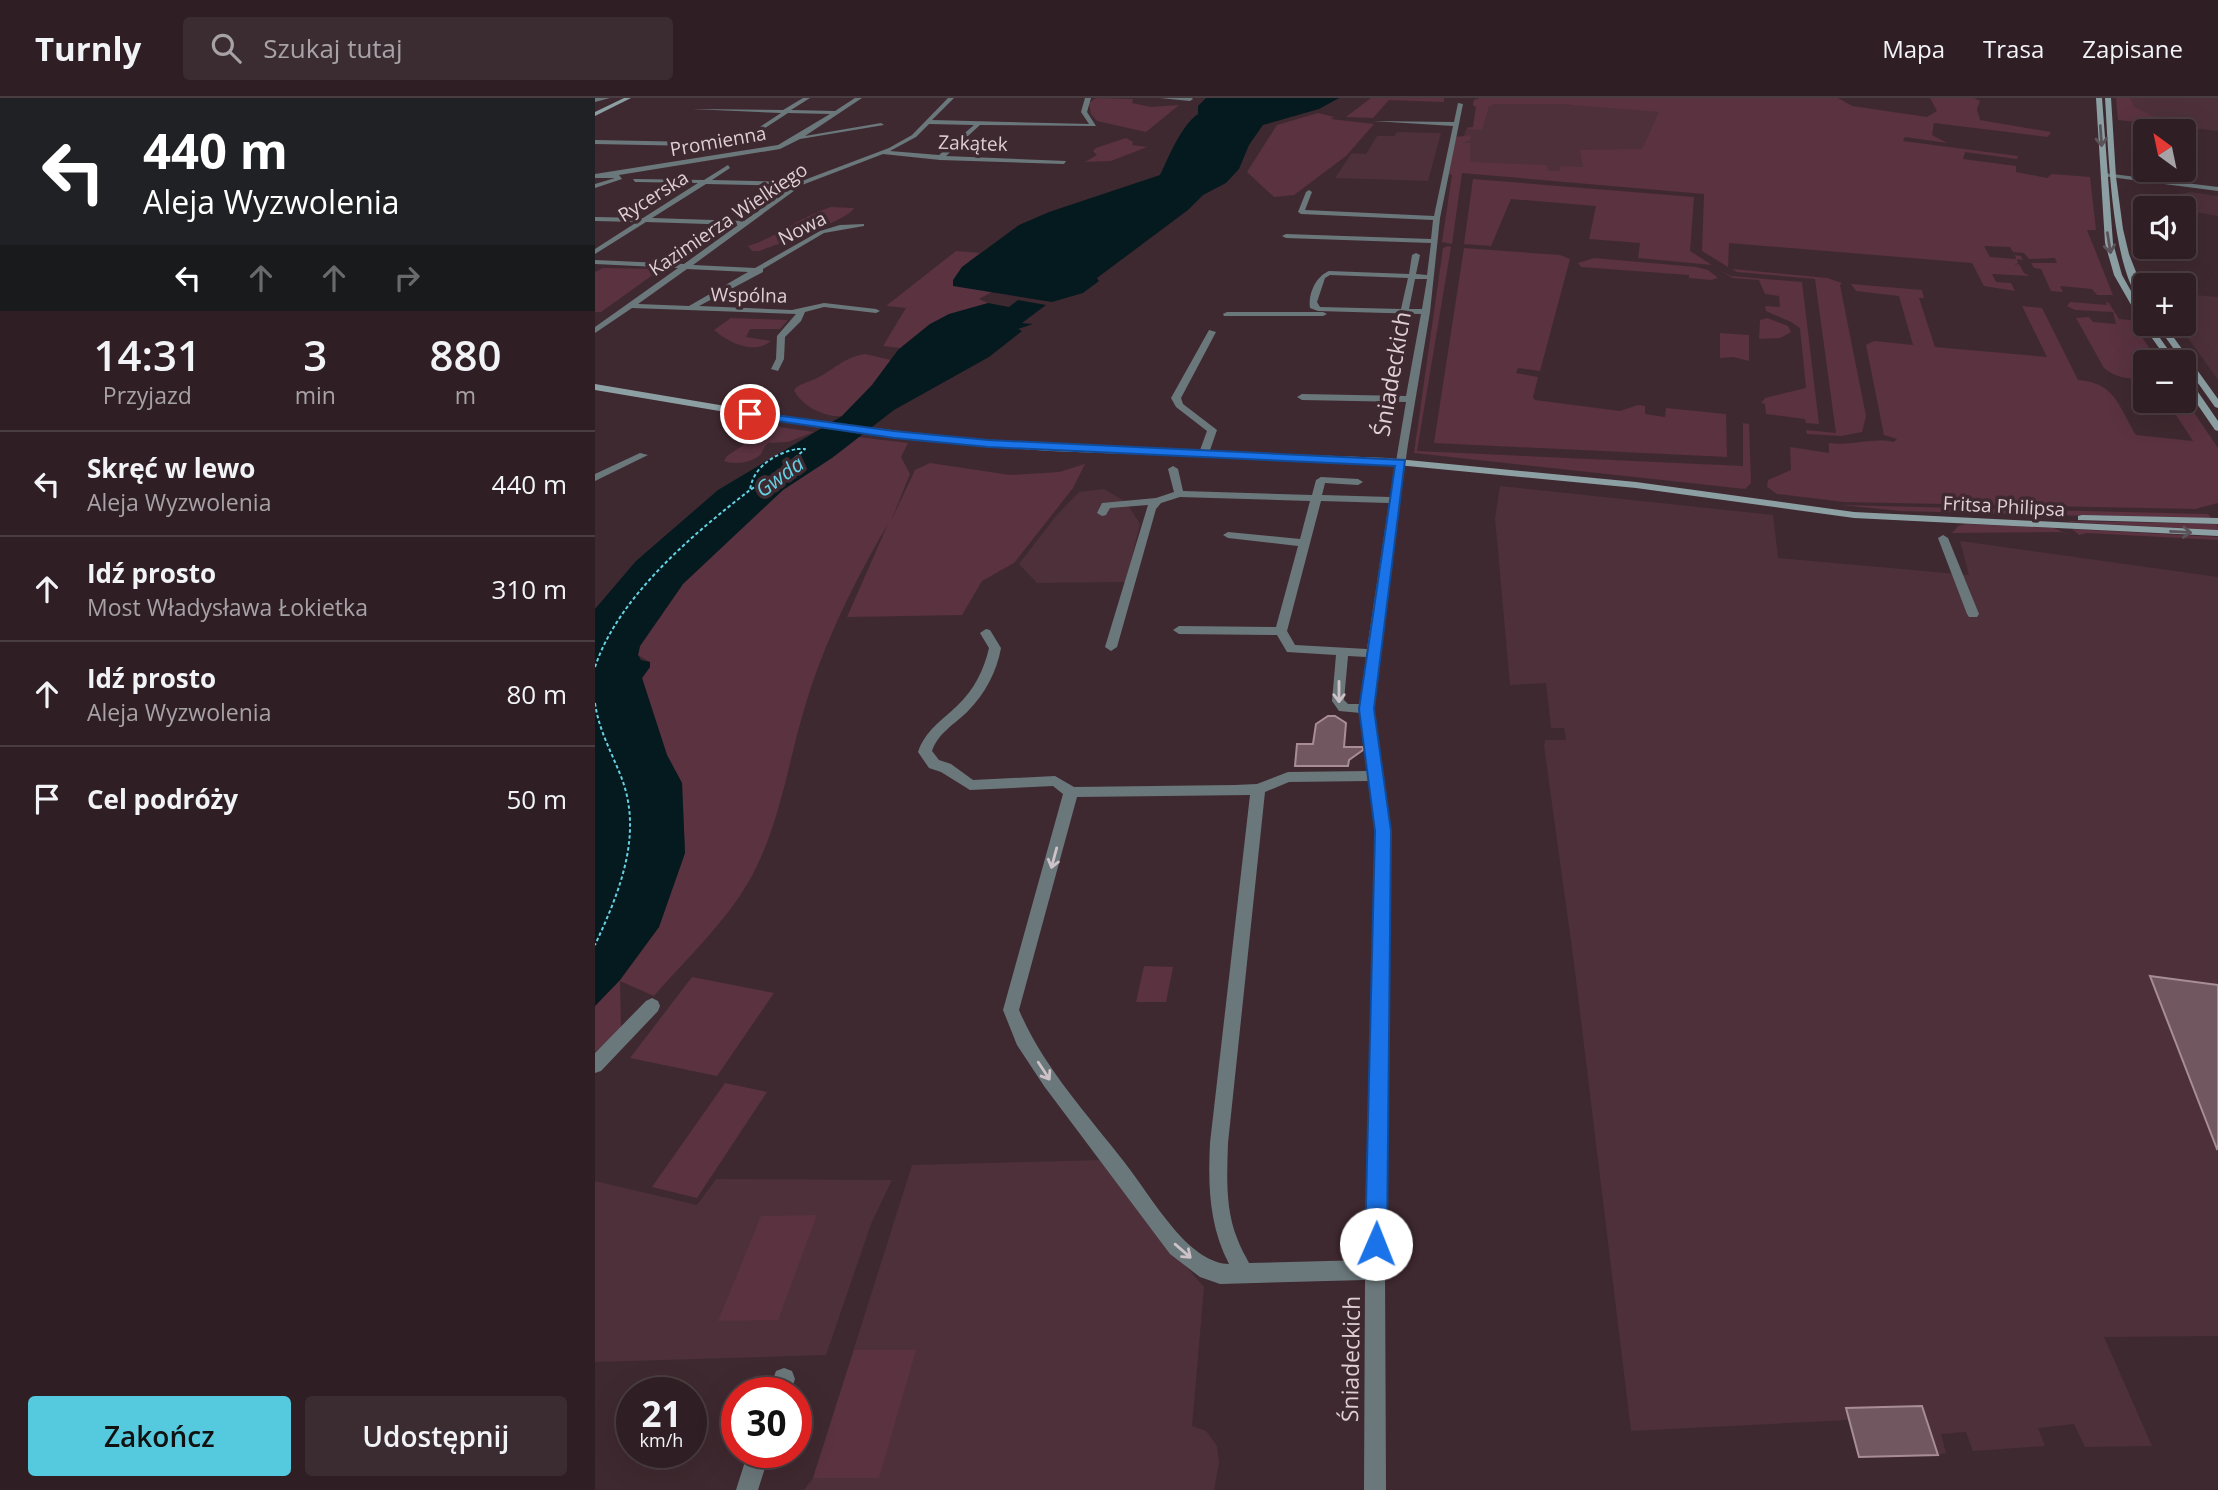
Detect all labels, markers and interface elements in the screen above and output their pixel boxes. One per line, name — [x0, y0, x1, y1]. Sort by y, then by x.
search box — [183, 17, 673, 80]
text: Turnly — [35, 26, 141, 71]
icon: search — [207, 29, 245, 67]
text: Szukaj tutaj — [263, 30, 403, 66]
text: Mapa — [1882, 32, 1945, 65]
text: Trasa — [1983, 32, 2044, 65]
text: Zapisane — [2082, 32, 2183, 65]
text: 440 m — [143, 117, 288, 183]
north arrow — [2133, 119, 2196, 182]
map controls — [2133, 119, 2196, 413]
street label: Promienna — [668, 120, 768, 162]
one-way arrow — [2095, 125, 2108, 148]
icon: left — [28, 126, 119, 217]
street label: Zakątek — [938, 129, 1008, 157]
street label: Kazimierza Wielkiego — [644, 156, 812, 282]
street label: Rycerska — [613, 164, 693, 228]
text: Aleja Wyzwolenia — [143, 180, 400, 223]
button: sound — [2133, 196, 2196, 259]
street label: Nowa — [773, 205, 831, 251]
one-way arrow — [2103, 231, 2116, 254]
icon: left — [169, 259, 207, 297]
icon: ahead — [242, 259, 280, 297]
icon: ahead — [315, 259, 353, 297]
icon: right — [388, 259, 426, 297]
button: + — [2133, 273, 2196, 336]
street label: Wspólna — [710, 281, 788, 309]
street label: Śniadeckich — [1364, 309, 1418, 439]
text: 14:31 — [94, 326, 201, 383]
text: 3 — [303, 326, 327, 383]
text: 880 — [429, 326, 501, 383]
button: − — [2133, 350, 2196, 413]
text: Przyjazd — [103, 379, 192, 411]
text: min — [295, 379, 336, 411]
text: m — [455, 379, 476, 411]
pin — [720, 384, 780, 444]
icon: arrive — [731, 395, 769, 433]
water label: Gwda — [750, 449, 809, 503]
text: Skręć w lewo — [87, 450, 255, 486]
icon: left — [28, 465, 66, 503]
text: 440 m — [492, 466, 567, 502]
text: Aleja Wyzwolenia — [87, 486, 271, 518]
street label: Fritsa Philipsa — [1942, 490, 2066, 522]
one-way arrow — [2169, 525, 2192, 538]
text: Idź prosto — [87, 555, 216, 591]
icon: ahead — [28, 570, 66, 608]
text: 310 m — [492, 571, 567, 607]
text: Most Władysława Łokietka — [87, 591, 368, 623]
text: Idź prosto — [87, 660, 216, 696]
icon: ahead — [28, 675, 66, 713]
text: 80 m — [506, 676, 567, 712]
one-way arrow — [1332, 680, 1346, 703]
text: Aleja Wyzwolenia — [87, 696, 271, 728]
icon: arrive — [28, 780, 66, 818]
text: Cel podróży — [87, 781, 238, 817]
text: 50 m — [506, 781, 567, 817]
one-way arrow — [1047, 847, 1060, 869]
one-way arrow — [1037, 1061, 1052, 1080]
position arrow — [1339, 1207, 1413, 1281]
one-way arrow — [1174, 1243, 1192, 1259]
street label: Śniadeckich — [1333, 1296, 1367, 1422]
speed limit sign: 30 — [721, 1377, 812, 1468]
text: 21 — [641, 1390, 682, 1437]
button: Zakończ — [28, 1396, 291, 1476]
button: Udostępnij — [305, 1396, 567, 1476]
text: km/h — [640, 1428, 683, 1452]

